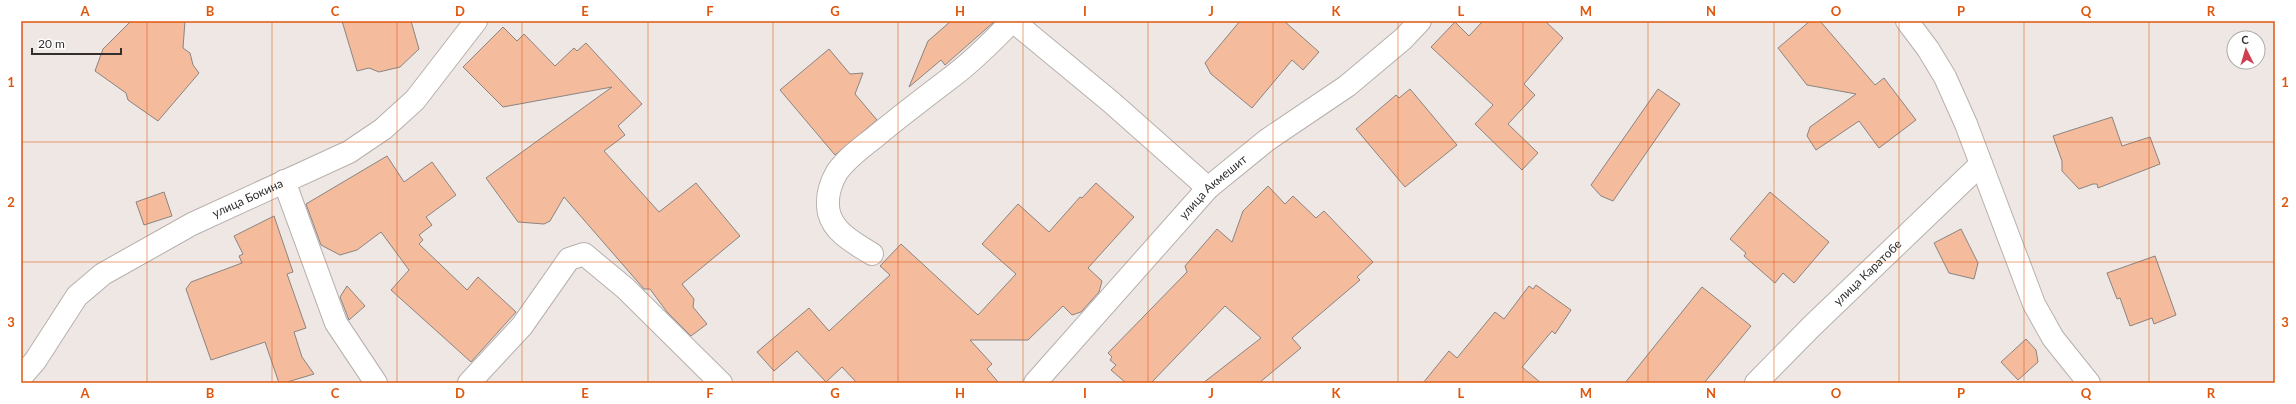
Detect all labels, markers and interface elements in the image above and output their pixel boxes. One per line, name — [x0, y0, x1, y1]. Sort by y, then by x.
text: A — [79, 3, 90, 19]
text: B — [206, 3, 215, 19]
text: C — [331, 3, 340, 19]
text: D — [455, 3, 465, 19]
text: E — [581, 3, 589, 19]
text: F — [706, 3, 714, 19]
text: G — [830, 3, 840, 19]
text: H — [955, 3, 965, 19]
text: I — [1083, 3, 1087, 19]
text: J — [1208, 3, 1214, 19]
text: K — [1332, 3, 1342, 19]
text: L — [1458, 3, 1465, 19]
text: M — [1580, 3, 1592, 19]
text: N — [1706, 3, 1716, 19]
text: O — [1831, 3, 1842, 19]
text: P — [1957, 3, 1965, 19]
text: Q — [2081, 3, 2092, 19]
text: R — [2207, 3, 2216, 19]
scale bar — [32, 30, 121, 56]
north arrow — [2226, 30, 2266, 70]
text: С — [2241, 33, 2250, 46]
text: 20 m — [38, 36, 65, 51]
text: 1 — [7, 74, 15, 90]
text: 1 — [2281, 74, 2289, 90]
street label: улица Акмешит — [1176, 151, 1250, 222]
street label: улица Бокина — [210, 175, 285, 221]
text: 2 — [7, 194, 15, 210]
text: 2 — [2281, 194, 2289, 210]
street label: улица Каратобе — [1830, 236, 1904, 308]
text: 3 — [7, 314, 15, 330]
text: 3 — [2281, 314, 2289, 330]
text: A — [79, 385, 90, 401]
text: B — [206, 385, 215, 401]
text: C — [331, 385, 340, 401]
text: D — [455, 385, 465, 401]
text: E — [581, 385, 589, 401]
text: F — [706, 385, 714, 401]
text: G — [830, 385, 840, 401]
text: H — [955, 385, 965, 401]
text: I — [1083, 385, 1087, 401]
text: J — [1208, 385, 1214, 401]
text: K — [1332, 385, 1342, 401]
text: L — [1458, 385, 1465, 401]
text: M — [1580, 385, 1592, 401]
text: N — [1706, 385, 1716, 401]
text: O — [1831, 385, 1842, 401]
text: P — [1957, 385, 1965, 401]
text: Q — [2081, 385, 2092, 401]
text: R — [2207, 385, 2216, 401]

